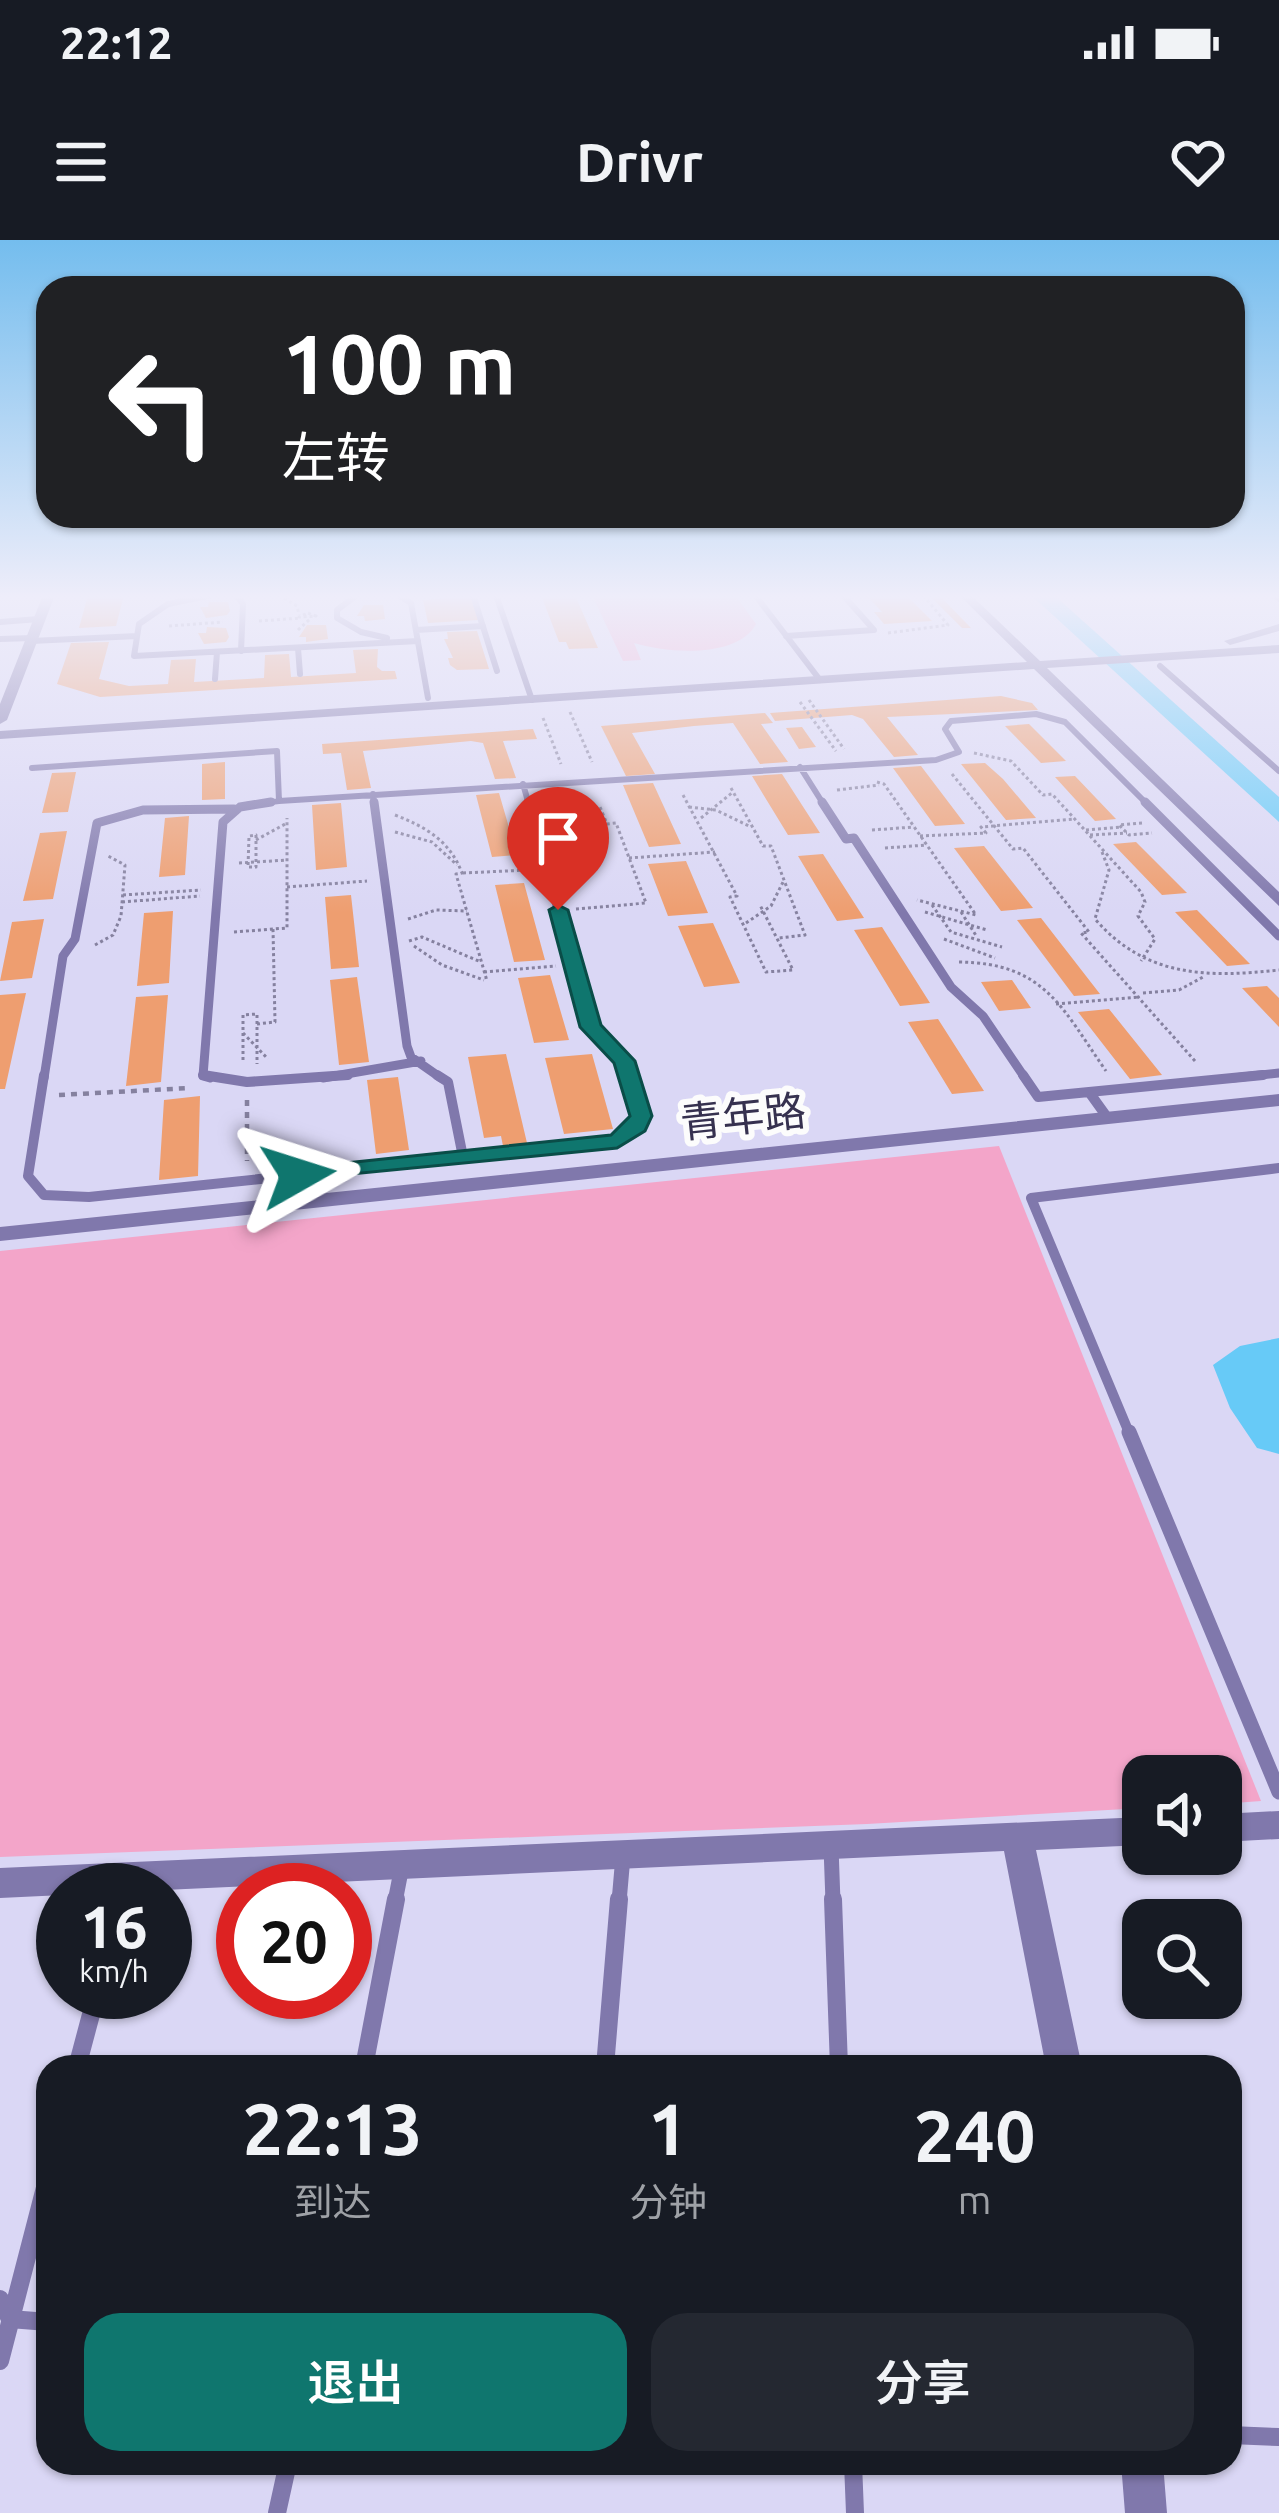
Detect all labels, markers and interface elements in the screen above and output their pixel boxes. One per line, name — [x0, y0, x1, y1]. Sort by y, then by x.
text: 22:12 — [60, 17, 173, 68]
icon: menu — [48, 129, 114, 195]
icon: heart — [1165, 129, 1231, 195]
text: Drivr — [576, 132, 703, 192]
text: 100 m — [282, 316, 516, 410]
icon: left — [84, 324, 240, 480]
text: 左转 — [282, 427, 390, 487]
pin — [507, 787, 609, 910]
icon: arrive — [525, 805, 591, 871]
street label: 青年路 — [678, 1086, 808, 1146]
position arrow — [235, 1112, 361, 1238]
map controls — [1122, 1755, 1242, 2019]
button: sound — [1122, 1755, 1242, 1875]
speed limit sign: 20 — [216, 1863, 372, 2019]
text: 16 — [80, 1892, 148, 1959]
button: search — [1122, 1899, 1242, 2019]
text: km/h — [79, 1954, 149, 1988]
text: 22:13 — [243, 2088, 423, 2169]
text: 1 — [648, 2088, 688, 2169]
text: 240 — [914, 2095, 1036, 2176]
text: m — [958, 2178, 991, 2221]
text: 到达 — [294, 2180, 372, 2223]
text: 分钟 — [629, 2180, 707, 2223]
button: 退出 — [84, 2313, 627, 2451]
button: 分享 — [651, 2313, 1194, 2451]

